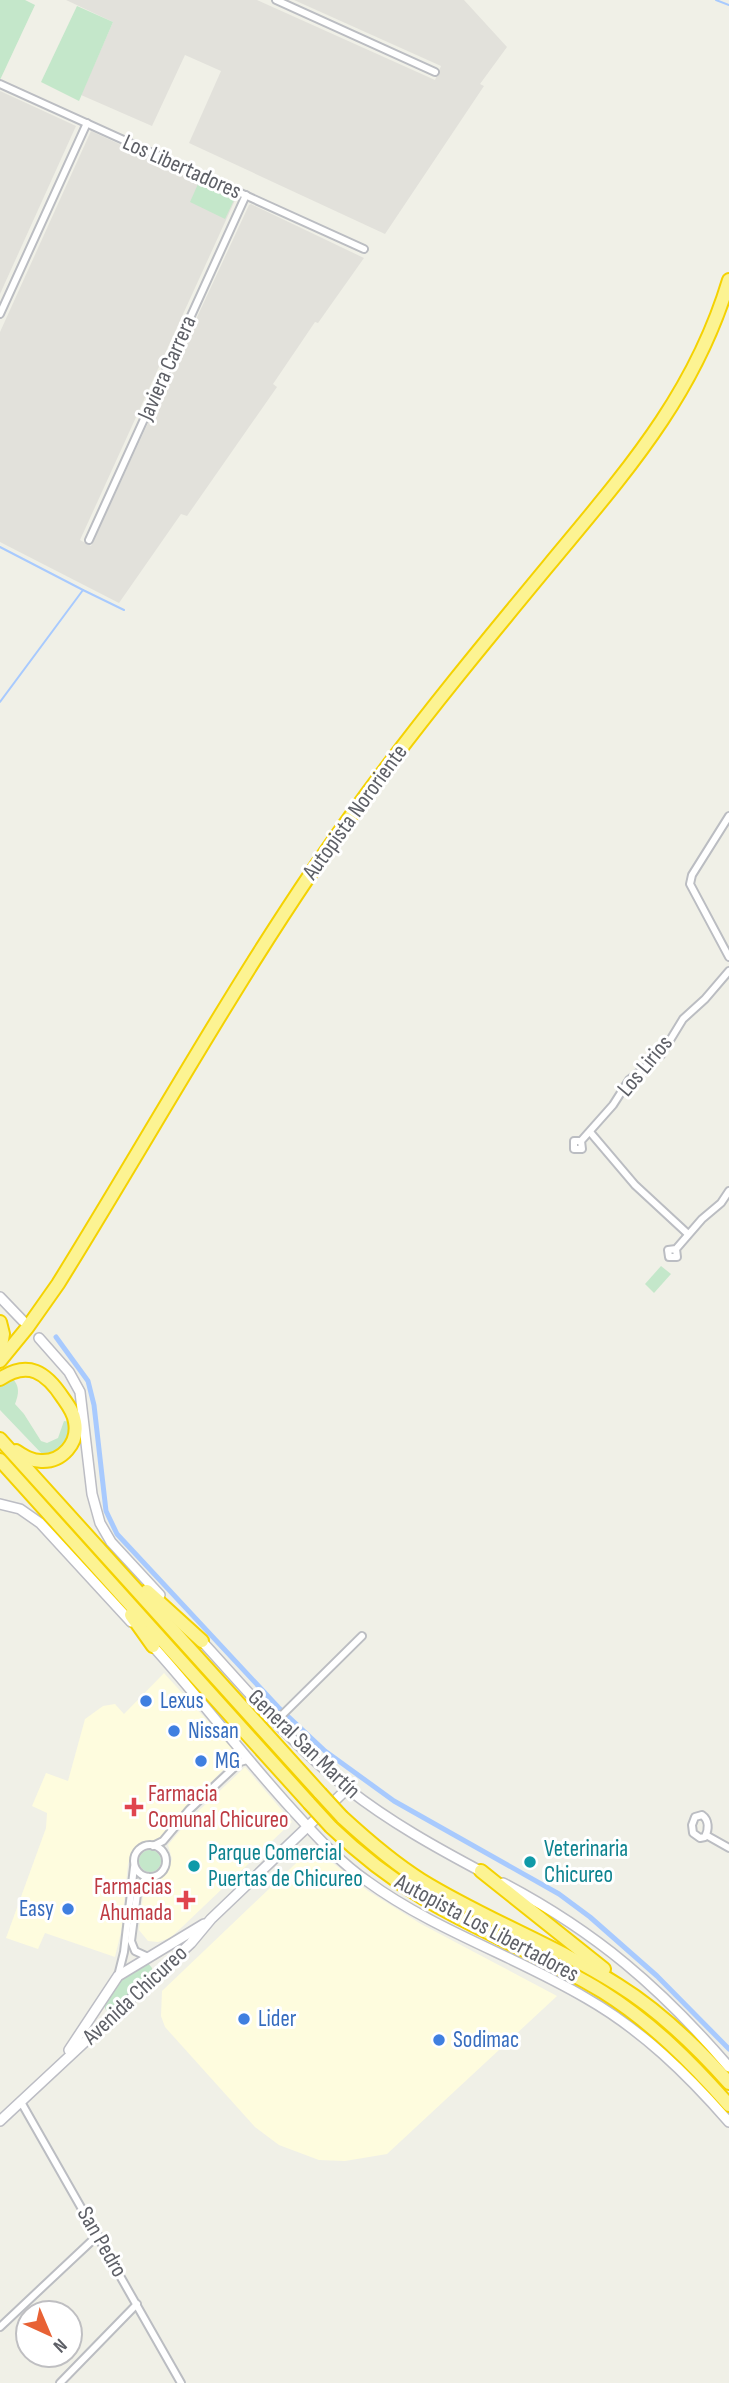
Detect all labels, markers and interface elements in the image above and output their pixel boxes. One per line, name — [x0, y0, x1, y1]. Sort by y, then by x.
street label: Los Libertadores — [118, 128, 246, 206]
street label: Javiera Carrera — [131, 311, 202, 425]
street label: Autopista Nororiente — [296, 739, 414, 886]
street label: Los Lirios — [611, 1030, 679, 1102]
street label: General San Martín — [242, 1683, 366, 1805]
place label: Lexus — [160, 1687, 204, 1715]
marker: Lexus — [138, 1693, 154, 1709]
place label: Nissan — [188, 1717, 239, 1745]
marker: Nissan — [166, 1723, 182, 1739]
place label: MG — [215, 1747, 240, 1775]
marker: MG — [193, 1753, 209, 1769]
place label: Farmacia Comunal Chicureo — [148, 1780, 289, 1834]
marker: Farmacia Comunal Chicureo — [126, 1799, 142, 1815]
place label: Veterinaria Chicureo — [544, 1835, 628, 1889]
place label: Parque Comercial Puertas de Chicureo — [208, 1839, 363, 1893]
marker: Veterinaria Chicureo — [522, 1854, 538, 1870]
marker: Parque Comercial Puertas de Chicureo — [186, 1858, 202, 1874]
street label: Autopista Los Libertadores — [389, 1867, 584, 1988]
place label: Farmacias Ahumada — [94, 1873, 172, 1927]
marker: Farmacias Ahumada — [178, 1892, 194, 1908]
place label: Easy — [19, 1895, 54, 1923]
marker: Easy — [60, 1901, 76, 1917]
street label: Avenida Chicureo — [76, 1939, 193, 2051]
place label: Lider — [258, 2005, 297, 2033]
marker: Lider — [236, 2011, 252, 2027]
place label: Sodimac — [453, 2026, 519, 2054]
marker: Sodimac — [431, 2032, 447, 2048]
street label: San Pedro — [71, 2202, 133, 2282]
north arrow — [14, 2299, 84, 2369]
text: N — [48, 2333, 71, 2357]

